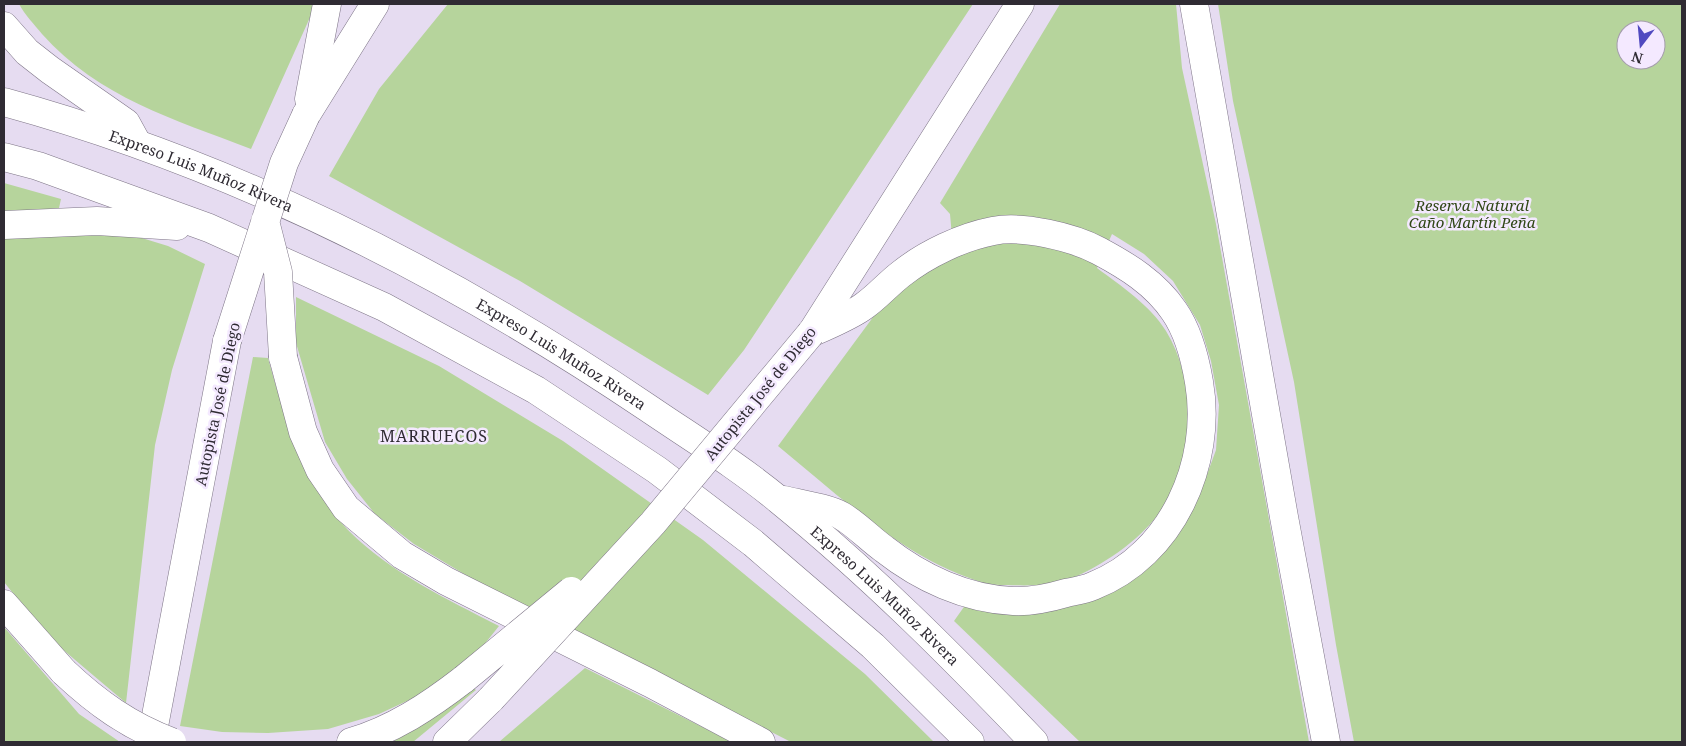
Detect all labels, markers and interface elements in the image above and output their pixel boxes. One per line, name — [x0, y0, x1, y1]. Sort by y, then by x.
north arrow — [1616, 20, 1666, 70]
text: N — [1629, 47, 1645, 69]
street label: Expreso Luis Muñoz Rivera — [107, 125, 296, 216]
park label: Reserva Natural Caño Martín Peña — [1409, 195, 1536, 232]
street label: Expreso Luis Muñoz Rivera — [473, 294, 650, 414]
street label: Autopista José de Diego — [190, 321, 244, 487]
street label: Autopista José de Diego — [700, 322, 820, 464]
district label: MARRUECOS — [380, 425, 488, 447]
street label: Expreso Luis Muñoz Rivera — [807, 521, 964, 670]

